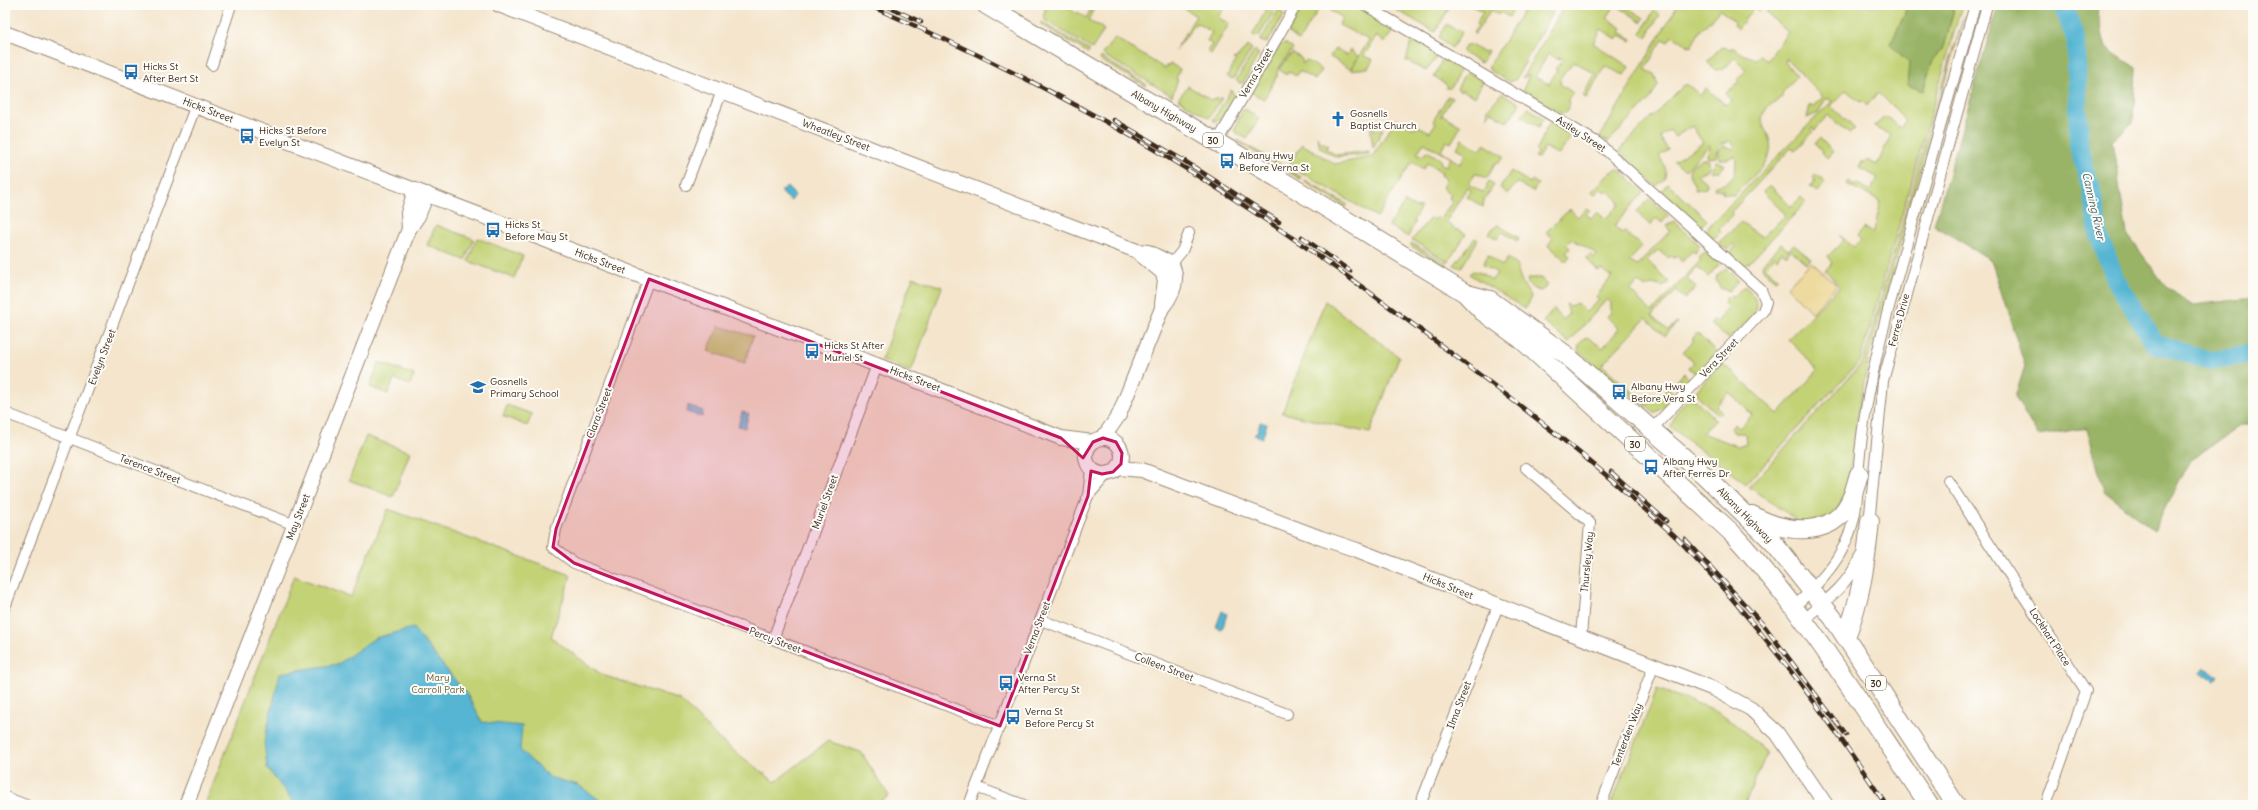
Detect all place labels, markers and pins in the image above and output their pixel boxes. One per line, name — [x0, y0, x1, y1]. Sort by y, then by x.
place label: Hicks St After Bert St — [143, 60, 199, 85]
bus stop icon: Hicks St After Bert St — [122, 63, 140, 81]
place label: Gosnells Baptist Church — [1350, 107, 1417, 132]
church icon: Gosnells Baptist Church — [1329, 110, 1347, 128]
place label: Hicks St Before Evelyn St — [259, 124, 327, 149]
bus stop icon: Hicks St Before Evelyn St — [238, 127, 256, 145]
place label: Albany Hwy Before Verna St — [1239, 149, 1310, 174]
bus stop icon: Albany Hwy Before Verna St — [1218, 152, 1236, 170]
place label: Hicks St Before May St — [505, 218, 568, 243]
bus stop icon: Hicks St Before May St — [484, 221, 502, 239]
place label: Hicks St After Muriel St — [824, 339, 884, 364]
bus stop icon: Hicks St After Muriel St — [803, 342, 821, 360]
place label: Gosnells Primary School — [490, 375, 559, 400]
school or university icon: Gosnells Primary School — [469, 378, 487, 396]
place label: Albany Hwy Before Vera St — [1631, 380, 1696, 405]
bus stop icon: Albany Hwy Before Vera St — [1610, 383, 1628, 401]
place label: Albany Hwy After Ferres Dr — [1663, 455, 1730, 480]
bus stop icon: Albany Hwy After Ferres Dr — [1642, 458, 1660, 476]
place label: Verna St After Percy St — [1018, 671, 1080, 696]
bus stop icon: Verna St After Percy St — [997, 674, 1015, 692]
place label: Verna St Before Percy St — [1025, 705, 1095, 730]
bus stop icon: Verna St Before Percy St — [1004, 708, 1022, 726]

